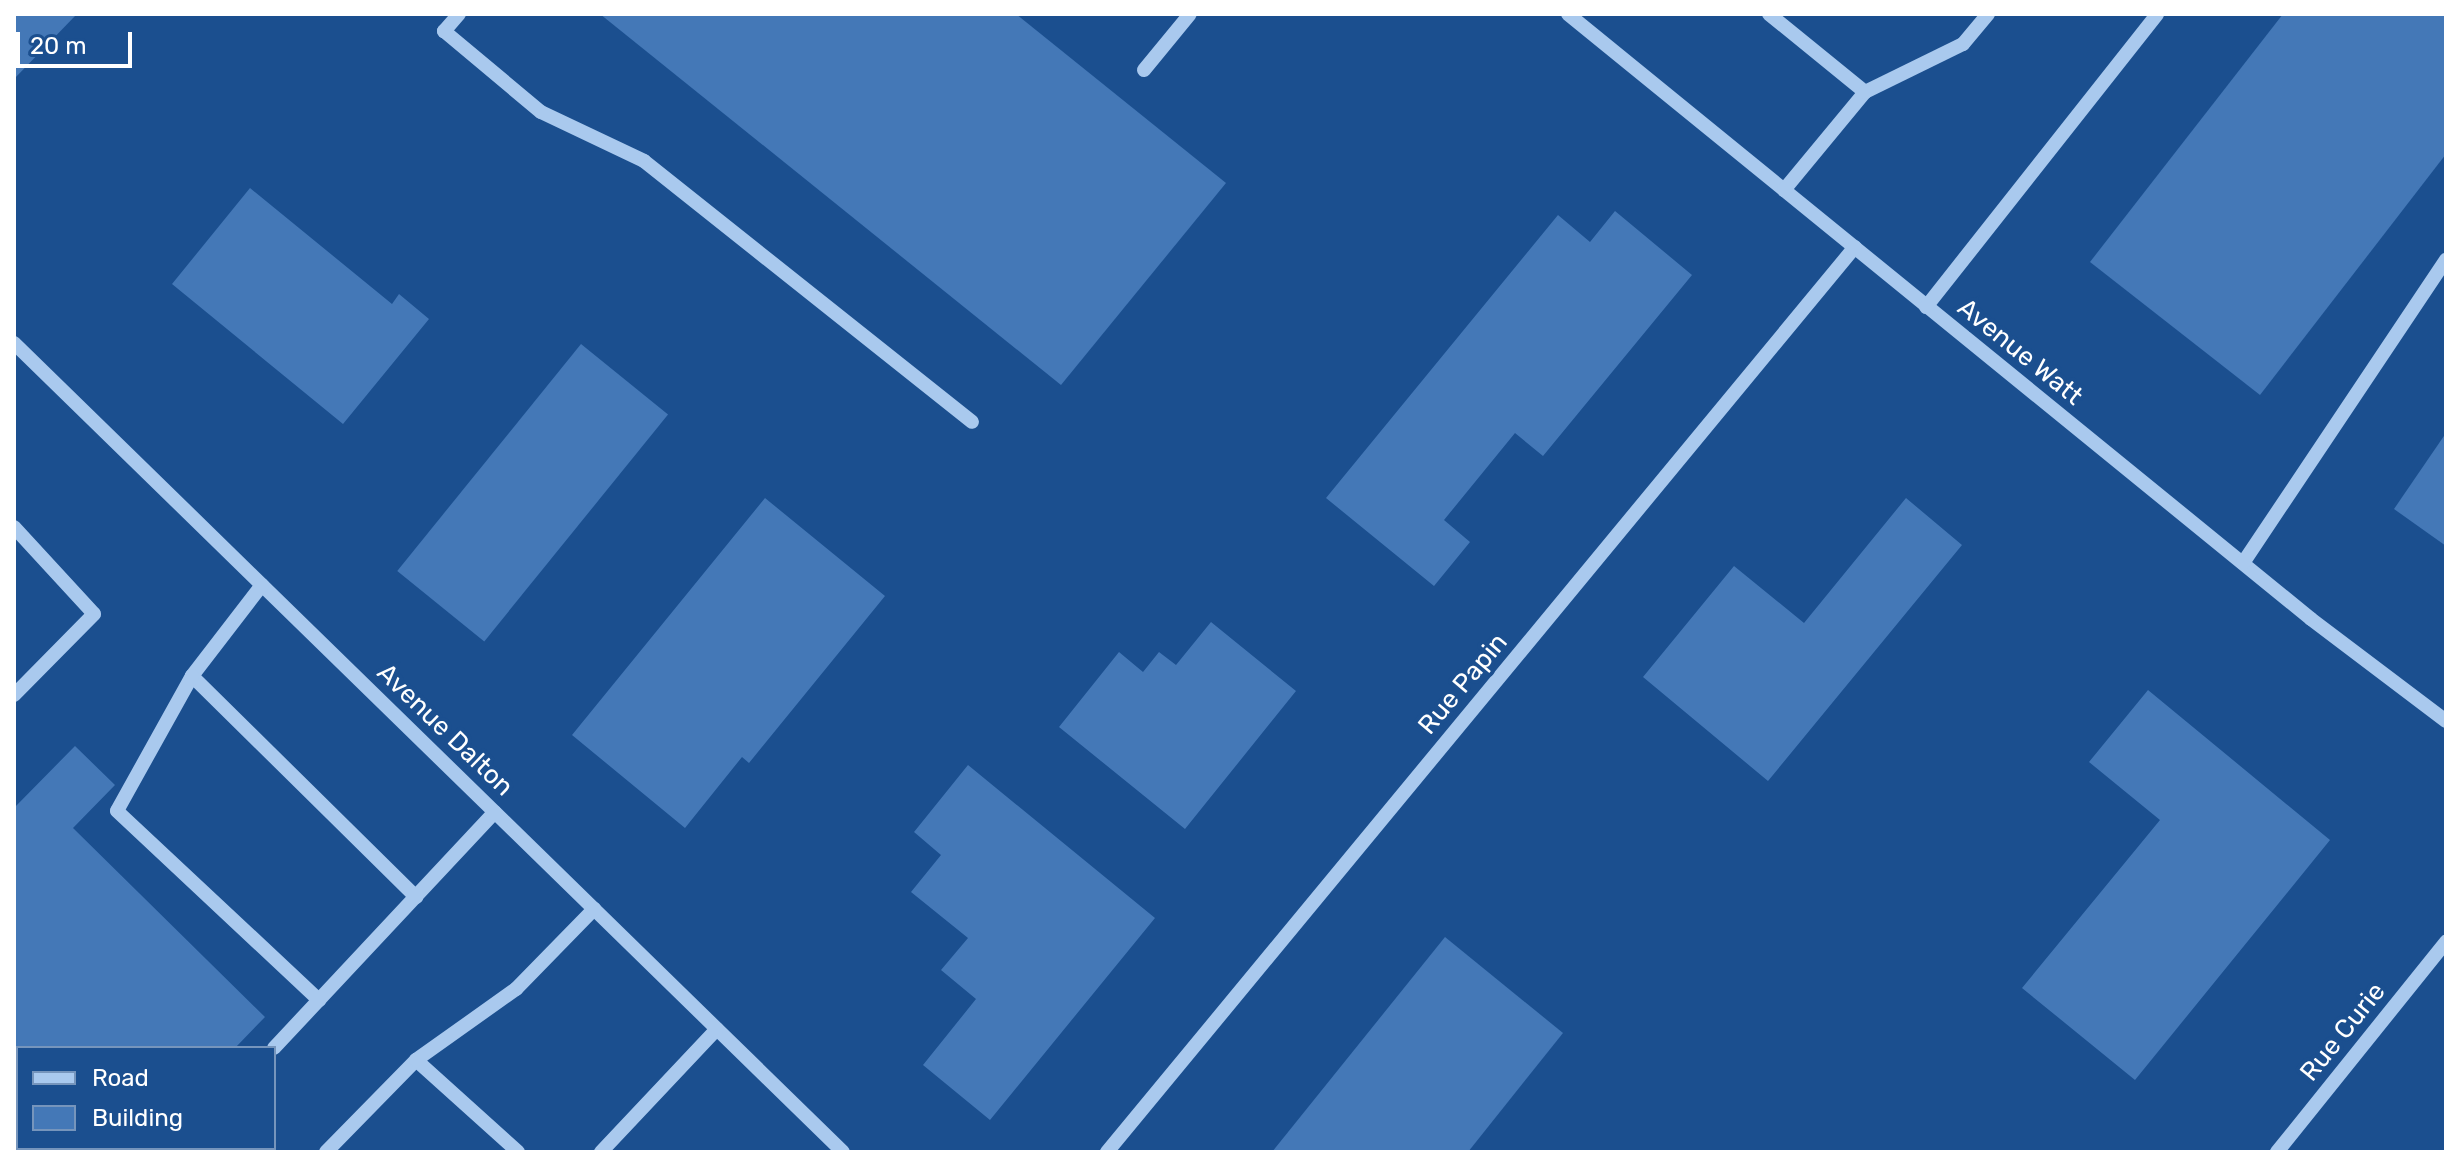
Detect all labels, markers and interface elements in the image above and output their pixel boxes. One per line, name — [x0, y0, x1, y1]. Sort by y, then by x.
scale bar — [20, 16, 136, 66]
text: 20 m — [30, 32, 87, 60]
street label: Avenue Watt — [1951, 292, 2089, 412]
street label: Rue Papin — [1412, 627, 1514, 741]
street label: Avenue Dalton — [371, 657, 519, 803]
street label: Rue Curie — [2294, 977, 2392, 1087]
legend — [16, 1046, 276, 1150]
text: Road — [92, 1064, 149, 1092]
text: Building — [92, 1104, 183, 1132]

